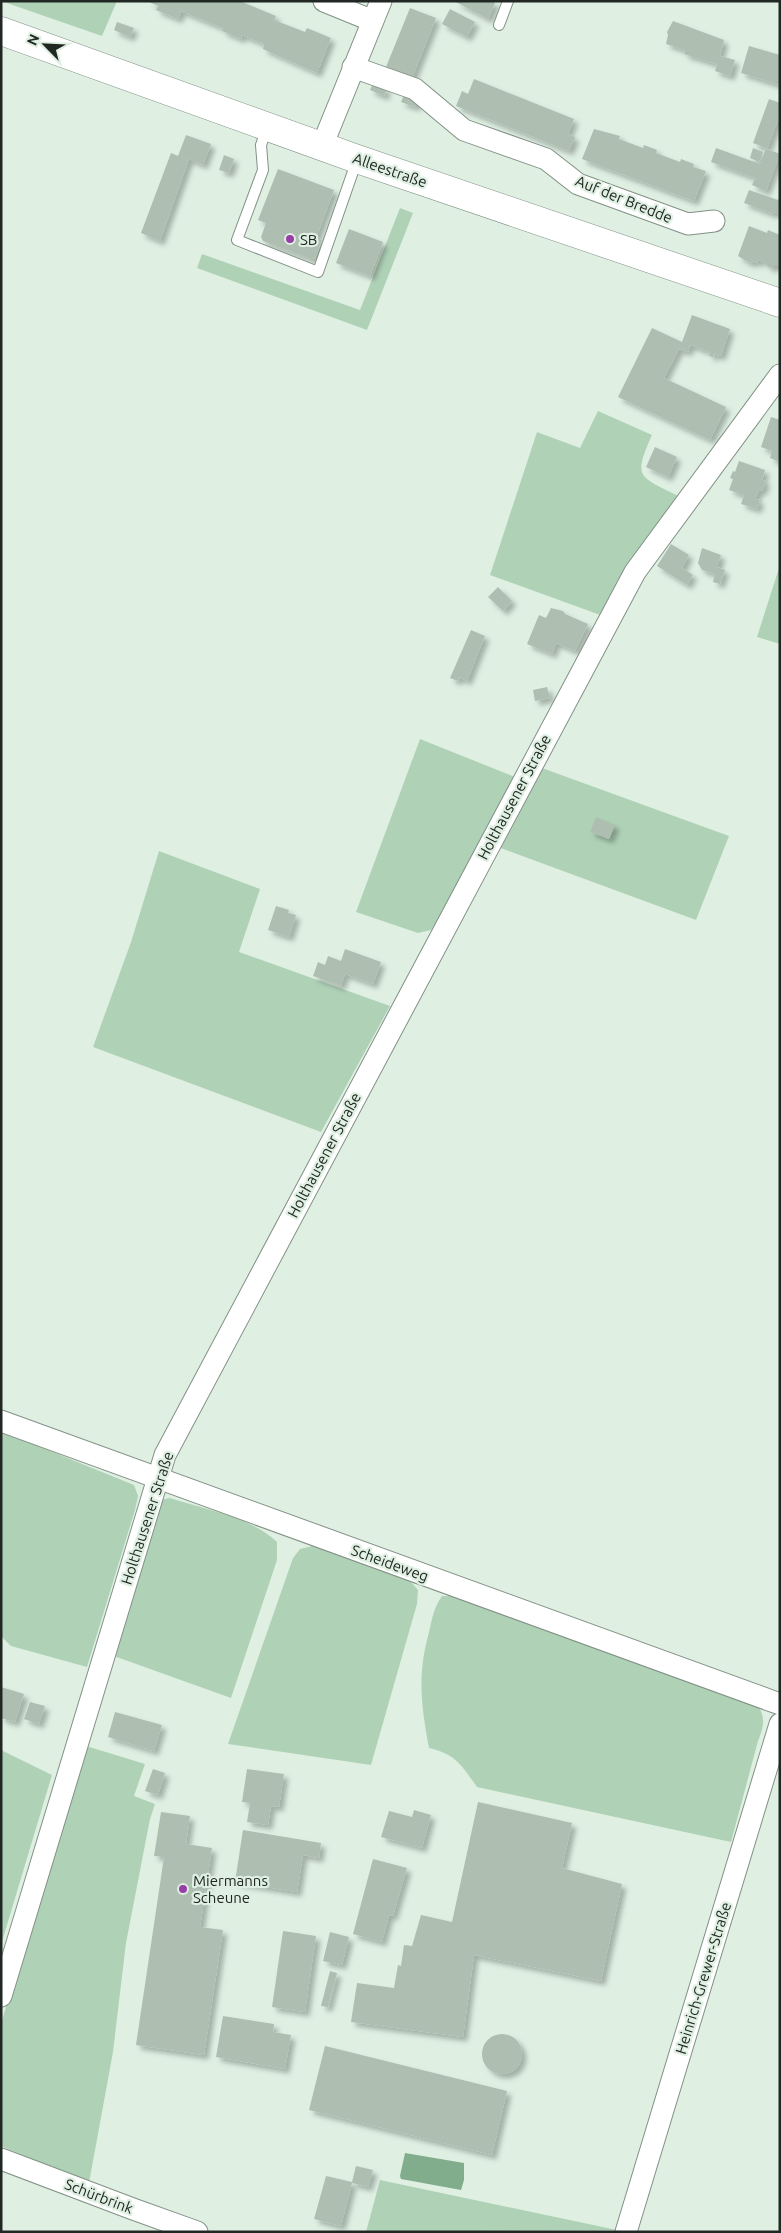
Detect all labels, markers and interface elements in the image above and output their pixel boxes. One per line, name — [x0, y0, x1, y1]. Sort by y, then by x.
north arrow — [20, 20, 70, 70]
text: N — [24, 32, 43, 48]
street label: Alleestraße — [351, 149, 429, 191]
street label: Auf der Bredde — [573, 172, 675, 226]
place label: SB — [300, 231, 317, 248]
marker: SB — [284, 233, 296, 245]
street label: Holthausener Straße — [474, 732, 554, 862]
street label: Holthausener Straße — [284, 1090, 364, 1220]
street label: Holthausener Straße — [117, 1449, 177, 1587]
street label: Scheideweg — [349, 1541, 431, 1585]
place label: Miermanns Scheune — [193, 1872, 268, 1906]
marker: Miermanns Scheune — [177, 1883, 189, 1895]
street label: Heinrich-Grewer-Straße — [672, 1900, 734, 2056]
street label: Schürbrink — [62, 2175, 136, 2217]

